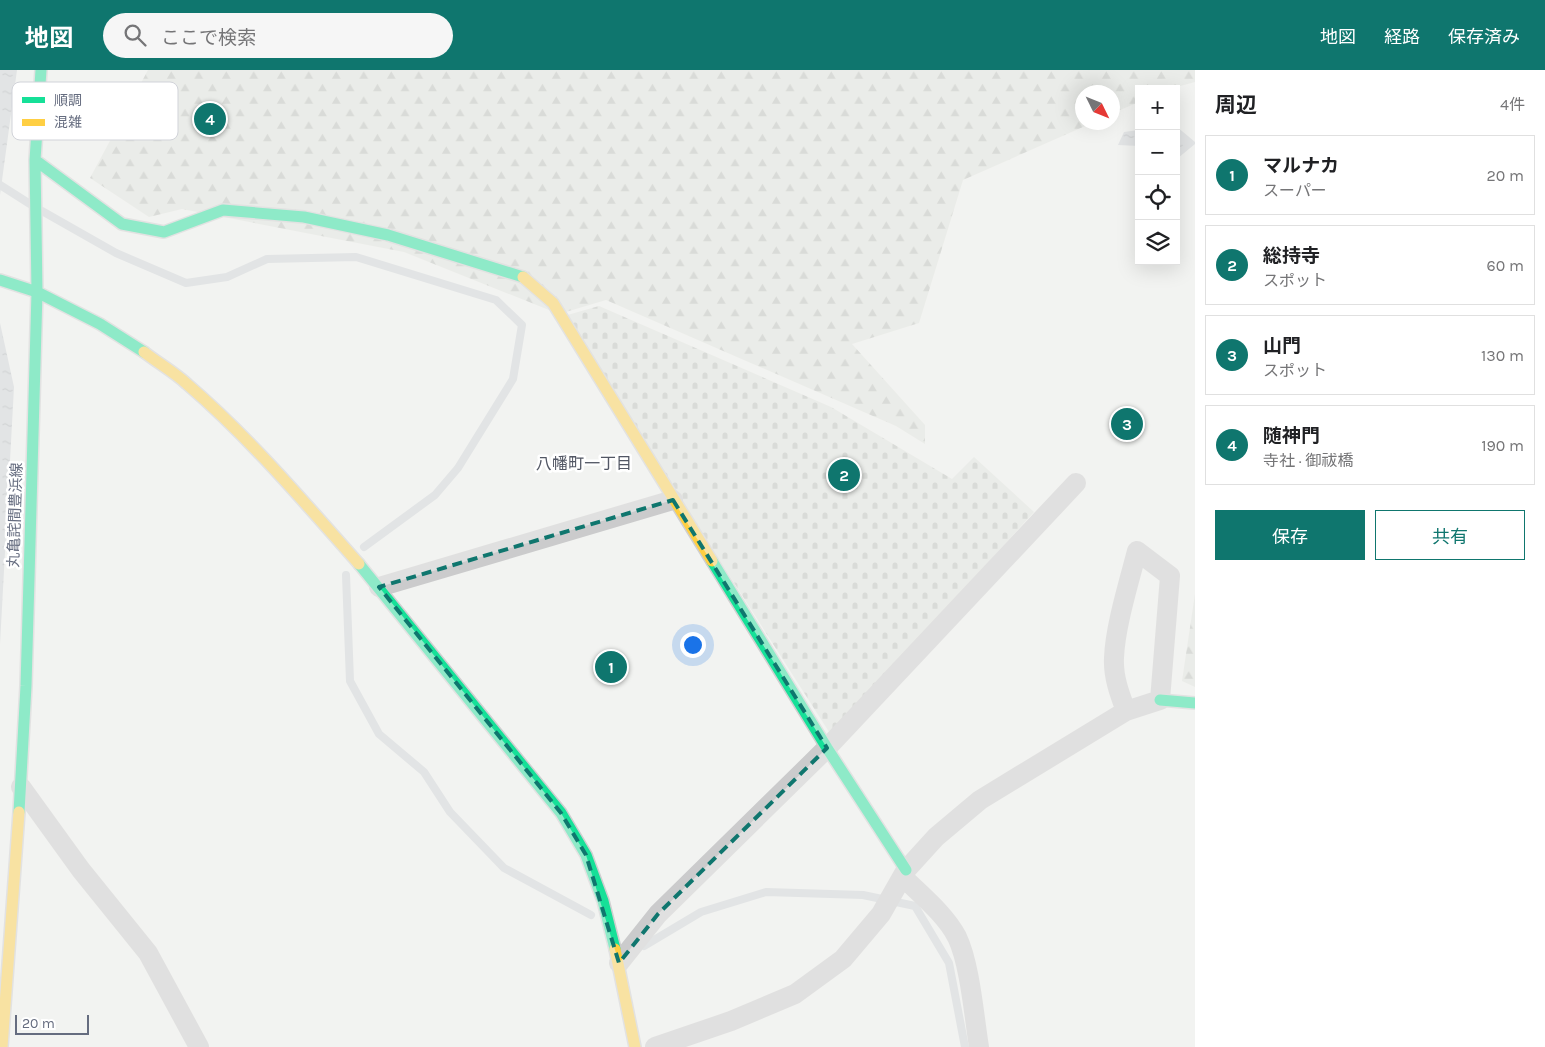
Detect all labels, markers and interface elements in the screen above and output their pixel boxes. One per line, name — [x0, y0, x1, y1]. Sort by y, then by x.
search box — [103, 13, 453, 58]
icon: search — [121, 21, 149, 49]
text: 地図 — [25, 24, 73, 52]
text: 地図 — [1320, 26, 1356, 48]
text: 経路 — [1384, 26, 1420, 48]
text: 保存済み — [1448, 26, 1520, 48]
text: ここで検索 — [161, 27, 256, 49]
legend — [12, 82, 178, 140]
north arrow — [1075, 85, 1120, 130]
map controls — [1135, 85, 1180, 265]
button: + — [1135, 85, 1180, 130]
text: 順調 — [54, 92, 82, 109]
text: 周辺 — [1215, 93, 1257, 117]
text: 4件 — [1500, 95, 1525, 114]
pin: 4 — [194, 100, 226, 138]
text: 混雑 — [54, 114, 82, 131]
button: − — [1135, 130, 1180, 175]
text: マルナカ — [1263, 155, 1339, 177]
text: 1 — [1229, 166, 1235, 185]
text: 20 m — [1486, 166, 1524, 185]
button: locate — [1135, 175, 1180, 220]
text: スーパー — [1263, 181, 1327, 200]
button: layers — [1135, 220, 1180, 265]
text: 総持寺 — [1263, 245, 1320, 267]
text: 2 — [1227, 256, 1237, 275]
text: 60 m — [1487, 256, 1524, 275]
text: スポット — [1263, 271, 1327, 290]
text: 山門 — [1263, 335, 1301, 357]
text: 3 — [1227, 346, 1237, 365]
text: 130 m — [1481, 346, 1524, 365]
text: スポット — [1263, 361, 1327, 380]
pin: 3 — [1111, 405, 1143, 443]
text: 随神門 — [1263, 425, 1320, 447]
text: 4 — [1227, 436, 1237, 455]
text: 190 m — [1481, 436, 1524, 455]
text: 寺社 · 御祓橋 — [1263, 451, 1353, 470]
district label: 八幡町一丁目 — [536, 454, 632, 473]
pin: 2 — [828, 456, 860, 494]
street label: 丸亀詫間豊浜線 — [4, 462, 26, 568]
button: 保存 — [1215, 510, 1365, 560]
button: 共有 — [1375, 510, 1525, 560]
your location — [680, 632, 706, 658]
pin: 1 — [595, 648, 627, 686]
scale bar — [15, 1012, 89, 1035]
text: 20 m — [22, 1015, 55, 1032]

